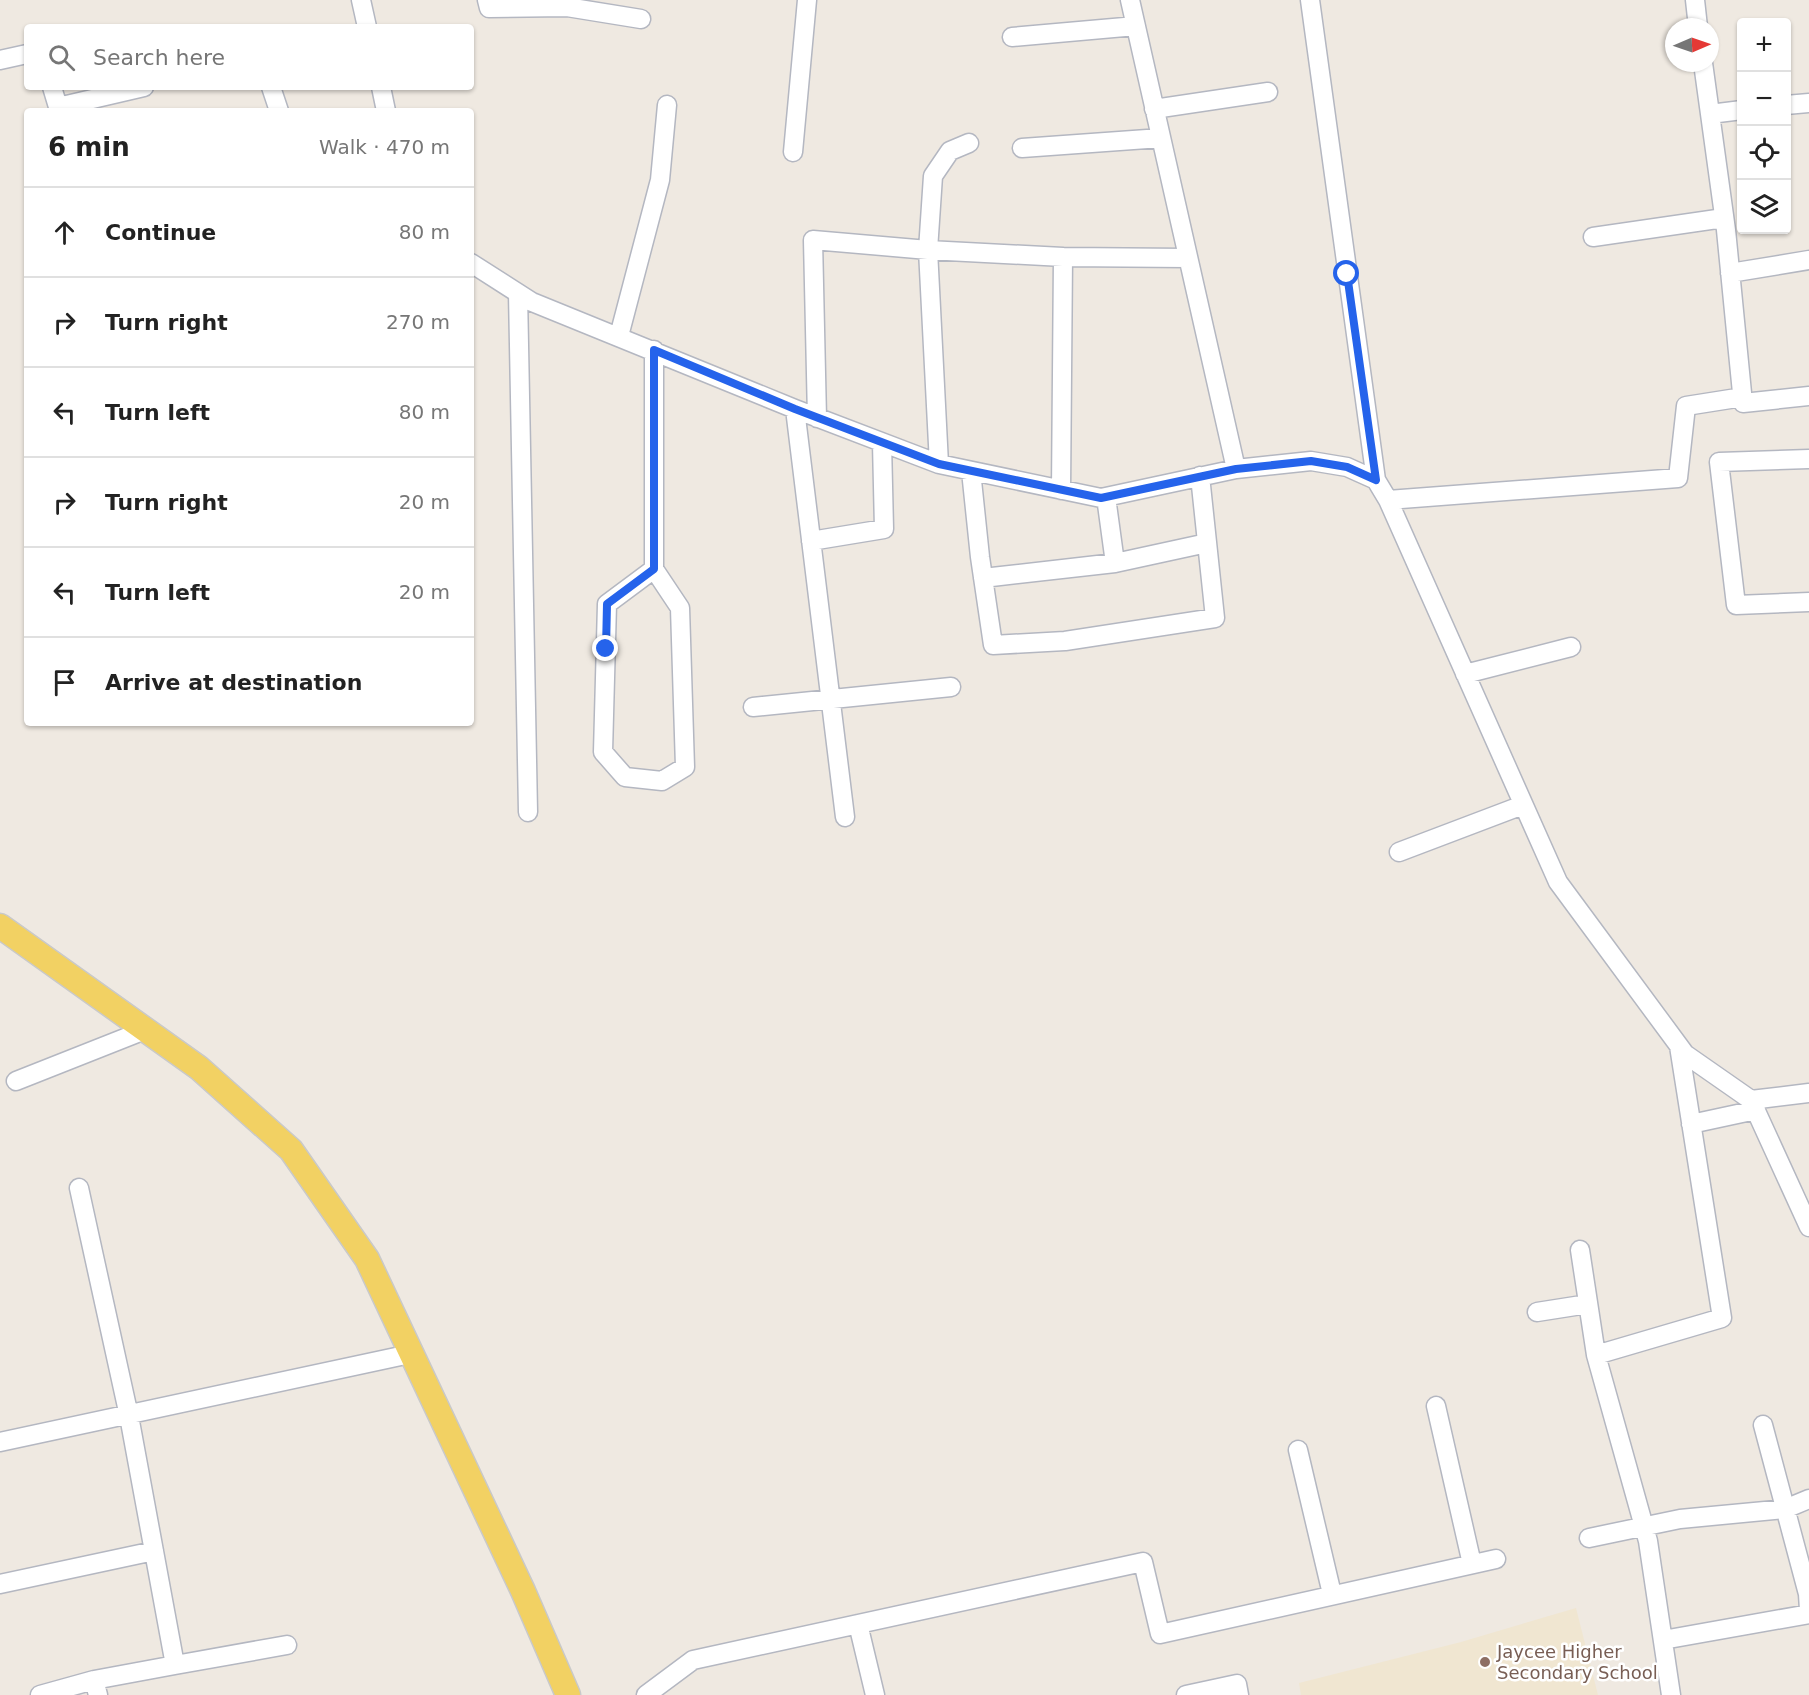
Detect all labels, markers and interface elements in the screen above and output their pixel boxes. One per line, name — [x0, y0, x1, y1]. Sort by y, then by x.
north arrow — [1665, 18, 1719, 72]
map controls — [1737, 18, 1791, 234]
button: + — [1737, 18, 1791, 72]
search box — [24, 24, 474, 90]
icon: search — [45, 41, 78, 74]
text: Search here — [93, 45, 225, 70]
button: − — [1737, 72, 1791, 126]
button: locate — [1737, 126, 1791, 180]
text: 6 min — [48, 132, 130, 162]
text: Walk · 470 m — [319, 135, 450, 159]
button: layers — [1737, 180, 1791, 234]
icon: ahead — [48, 216, 81, 249]
text: Continue — [105, 220, 216, 245]
text: 80 m — [399, 220, 450, 244]
route start — [1333, 260, 1359, 286]
icon: right — [48, 306, 81, 339]
text: Turn right — [105, 310, 228, 335]
text: 270 m — [386, 310, 450, 334]
icon: left — [48, 396, 81, 429]
text: Turn left — [105, 400, 210, 425]
text: 80 m — [399, 400, 450, 424]
icon: right — [48, 486, 81, 519]
text: Turn right — [105, 490, 228, 515]
text: 20 m — [399, 490, 450, 514]
icon: left — [48, 576, 81, 609]
text: Turn left — [105, 580, 210, 605]
text: 20 m — [399, 580, 450, 604]
route end — [592, 635, 618, 661]
icon: arrive — [48, 666, 81, 699]
text: Arrive at destination — [105, 670, 362, 695]
place label: Jaycee Higher Secondary School — [1496, 1641, 1658, 1683]
marker: Jaycee Higher Secondary School — [1478, 1655, 1492, 1669]

